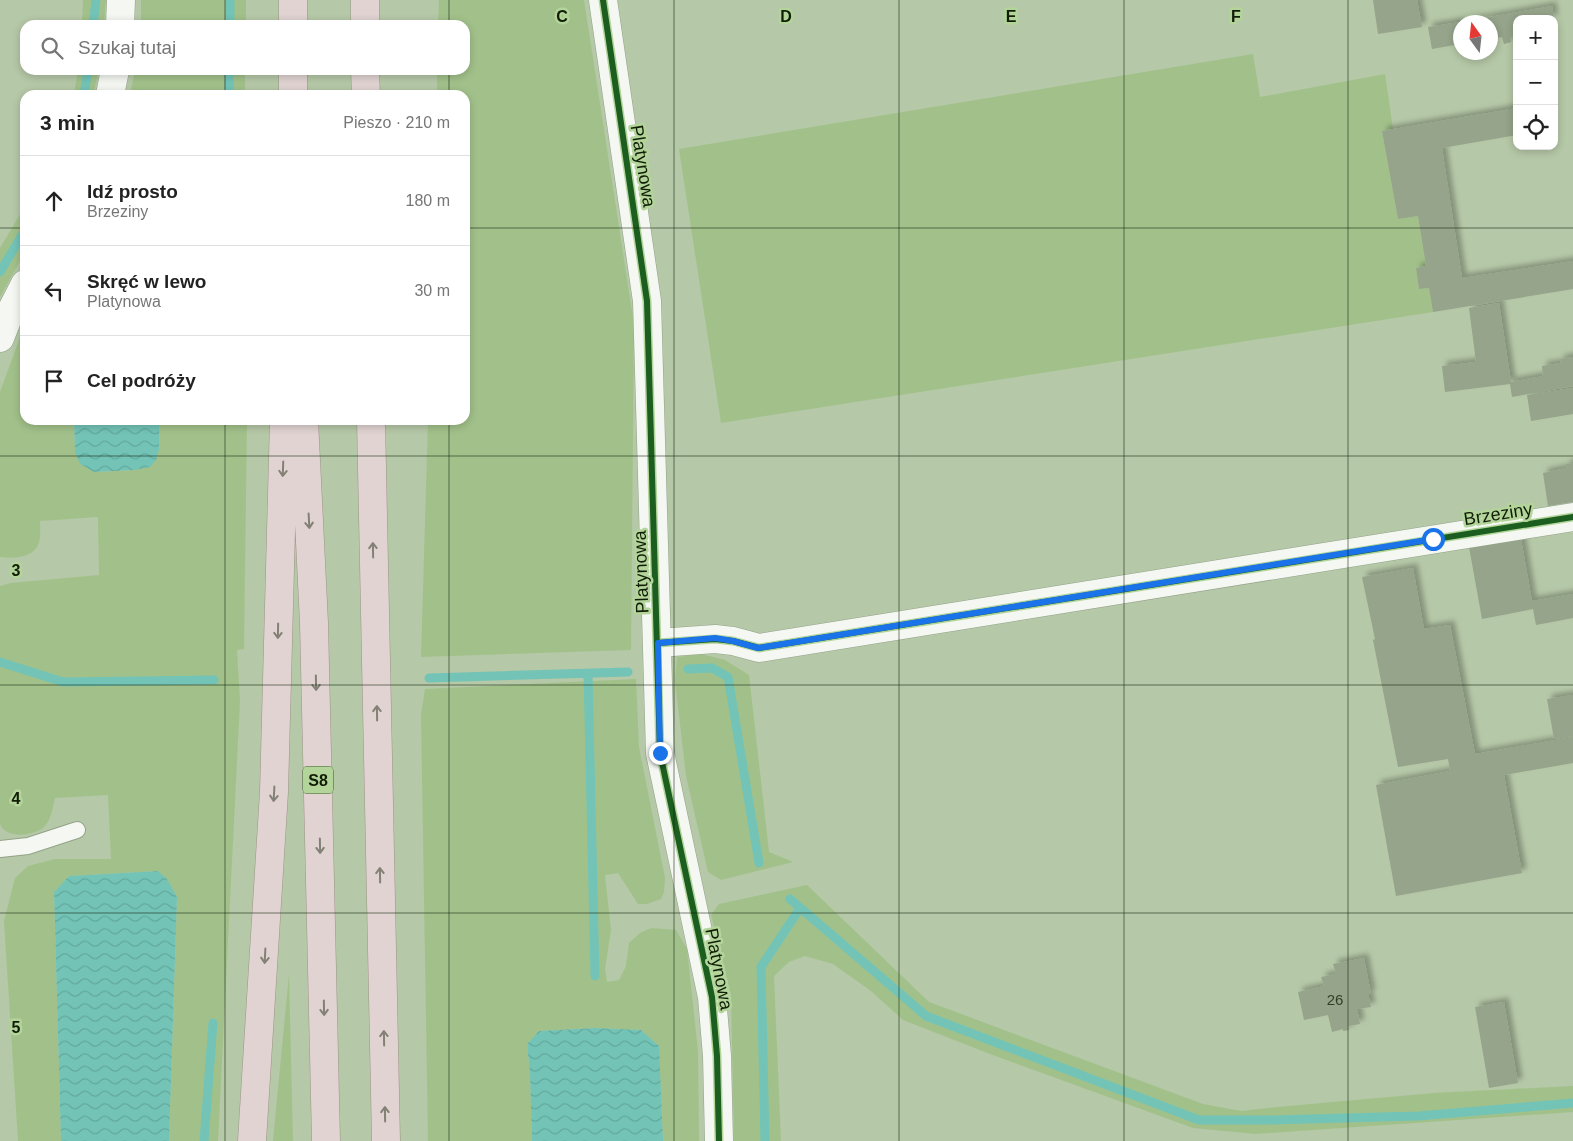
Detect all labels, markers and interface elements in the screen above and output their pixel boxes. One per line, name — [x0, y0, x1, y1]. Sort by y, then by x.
text: C — [556, 8, 568, 25]
text: D — [780, 8, 792, 25]
text: E — [1006, 8, 1017, 25]
text: F — [1231, 8, 1241, 25]
north arrow — [1453, 15, 1498, 60]
map controls — [1513, 15, 1558, 150]
button: + — [1513, 15, 1558, 60]
search box — [20, 20, 470, 75]
icon: search — [38, 34, 66, 62]
text: Szukaj tutaj — [78, 37, 176, 58]
button: − — [1513, 60, 1558, 105]
button: locate — [1513, 105, 1558, 150]
text: 3 min — [40, 111, 95, 134]
text: Pieszo · 210 m — [343, 114, 450, 131]
street label: Platynowa — [627, 123, 660, 210]
text: Idź prosto — [87, 181, 178, 202]
icon: ahead — [40, 187, 68, 215]
text: 180 m — [406, 192, 450, 209]
text: Brzeziny — [87, 203, 148, 220]
text: Skręć w lewo — [87, 271, 206, 292]
icon: left — [40, 277, 68, 305]
text: 30 m — [414, 282, 450, 299]
text: Platynowa — [87, 293, 161, 310]
icon: arrive — [40, 367, 68, 395]
text: Cel podróży — [87, 370, 196, 391]
one-way arrow — [278, 460, 288, 476]
street label: Brzeziny — [1462, 499, 1534, 529]
one-way arrow — [305, 513, 314, 529]
route start — [1422, 528, 1445, 551]
street label: Platynowa — [630, 529, 652, 614]
one-way arrow — [369, 543, 378, 559]
text: 3 — [12, 562, 21, 579]
one-way arrow — [273, 622, 283, 639]
one-way arrow — [311, 675, 321, 691]
one-way arrow — [372, 705, 382, 722]
route end — [649, 742, 672, 765]
road number: S8 — [303, 766, 333, 794]
one-way arrow — [269, 785, 278, 801]
text: 4 — [12, 790, 21, 807]
one-way arrow — [315, 838, 325, 854]
one-way arrow — [375, 868, 385, 884]
street label: Platynowa — [701, 926, 737, 1013]
one-way arrow — [260, 948, 269, 964]
house number: 26 — [1327, 991, 1343, 1008]
one-way arrow — [319, 1000, 328, 1016]
text: 5 — [12, 1019, 21, 1036]
one-way arrow — [379, 1030, 388, 1046]
one-way arrow — [380, 1106, 390, 1122]

